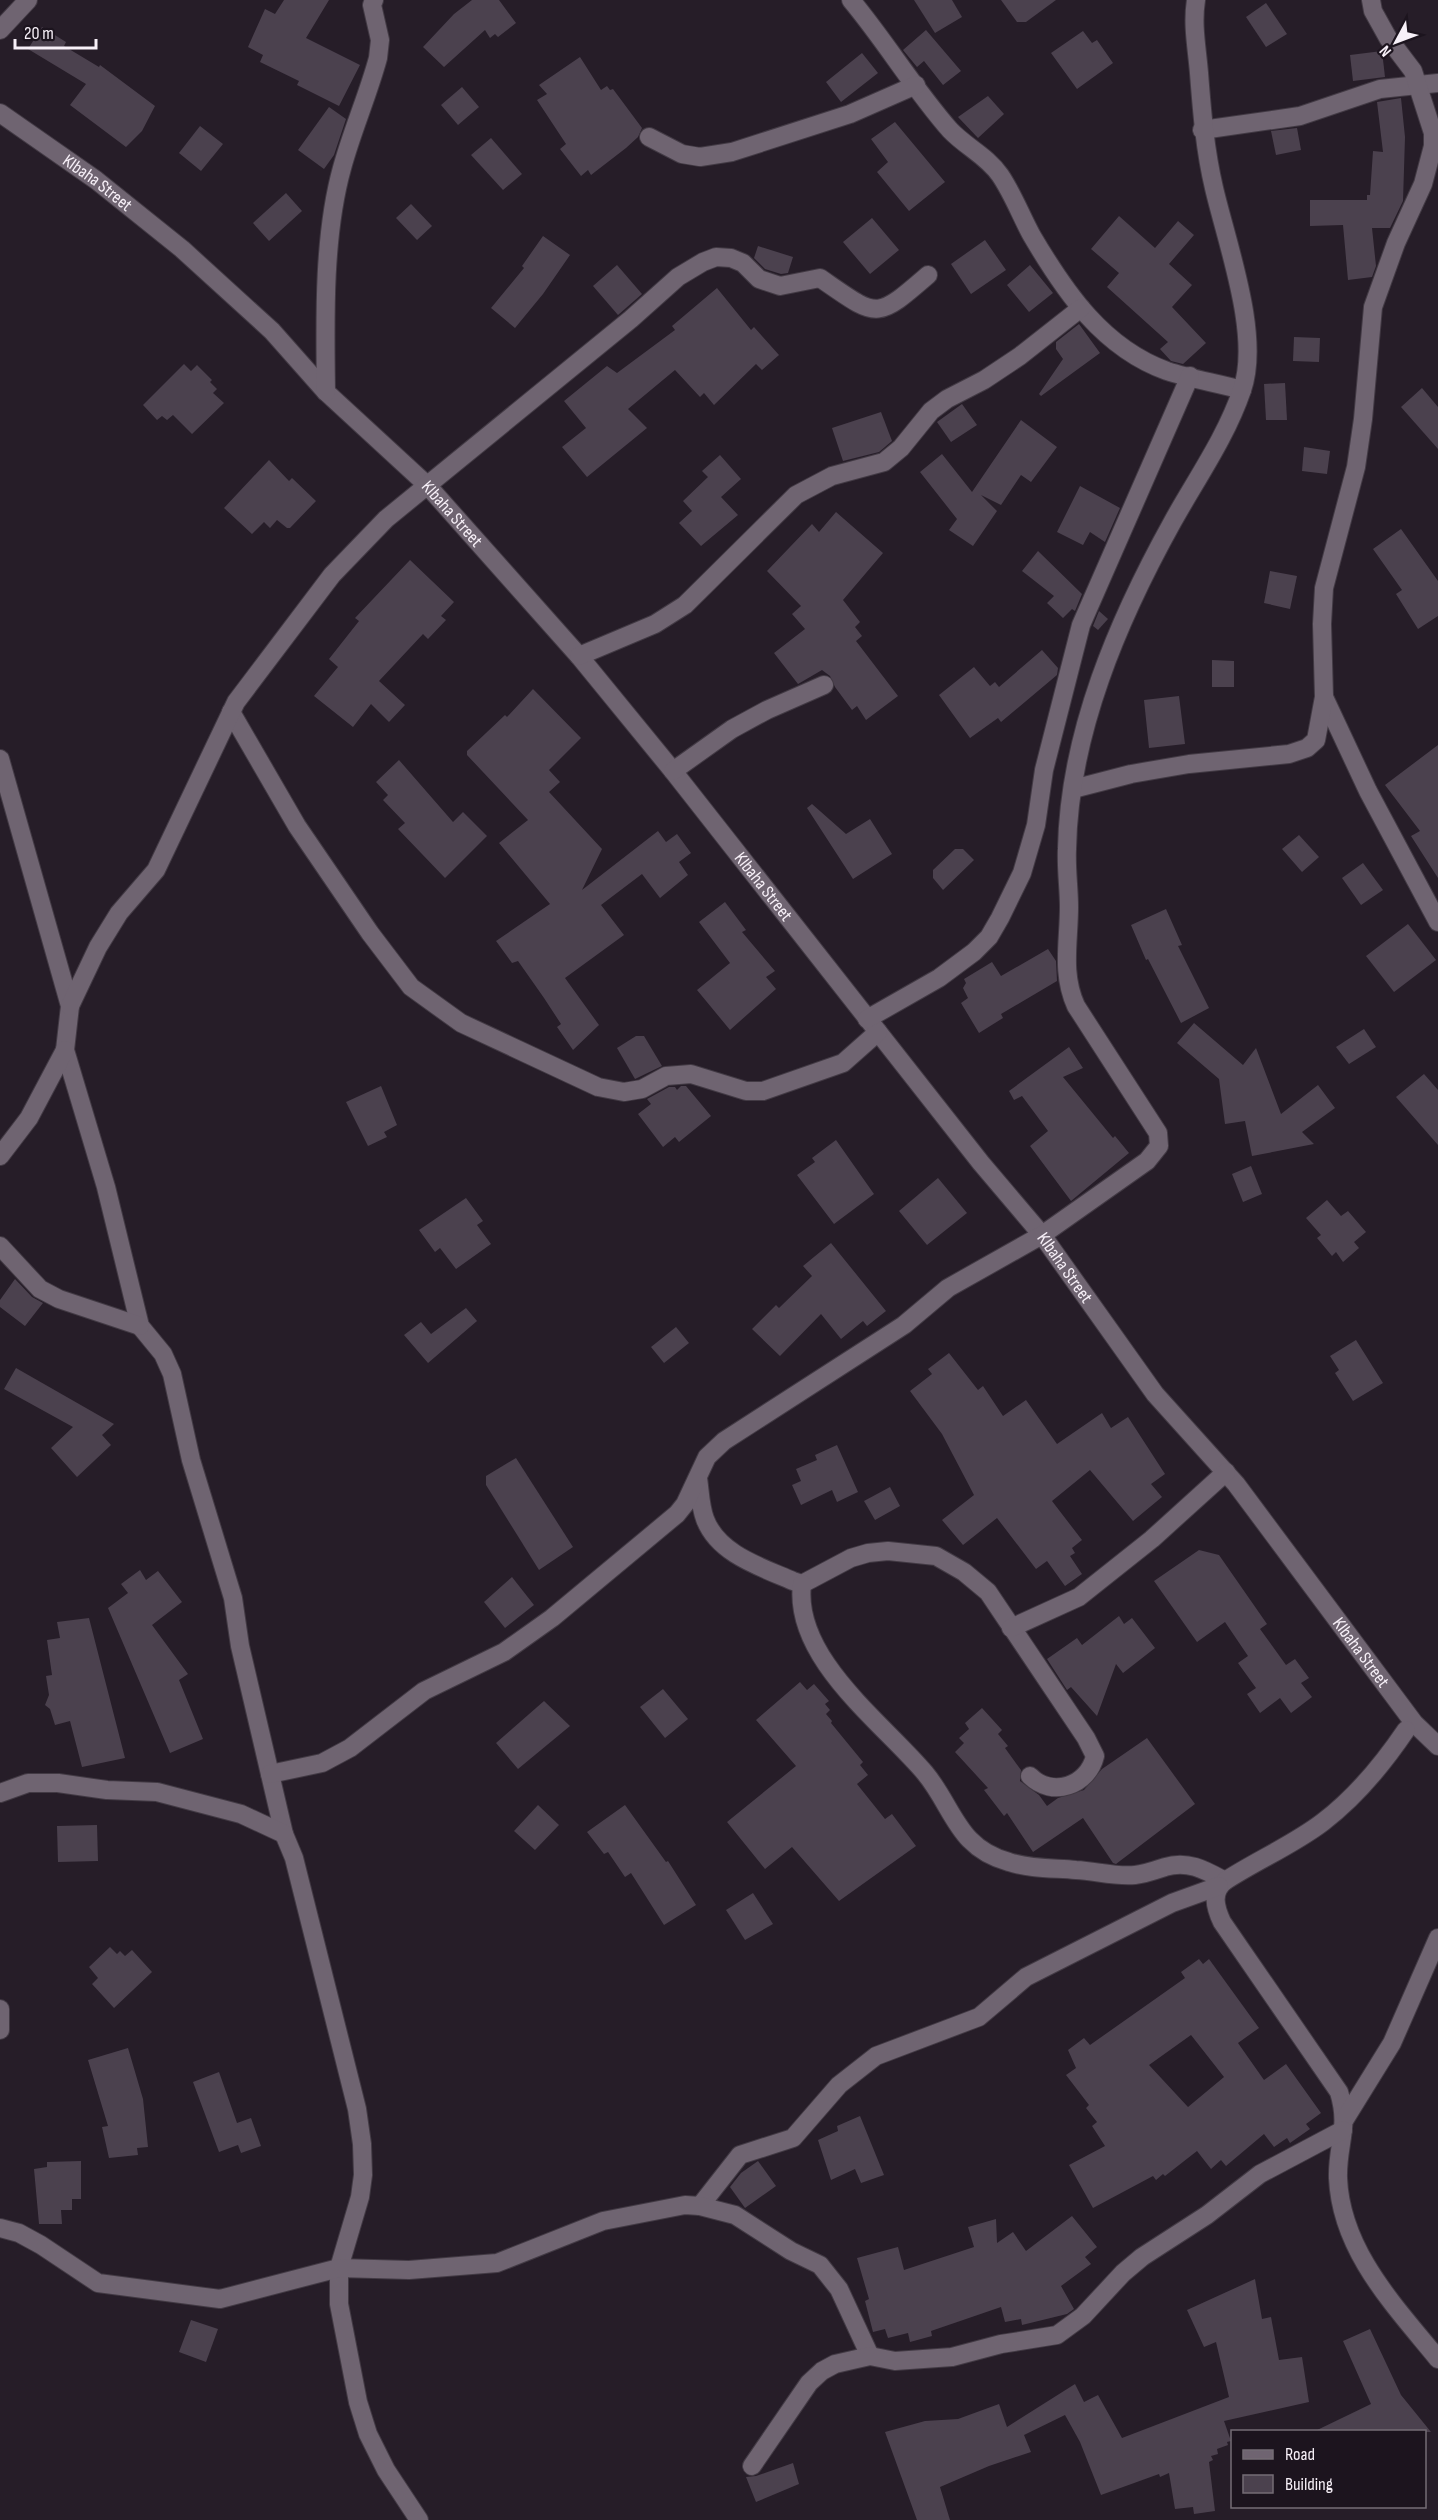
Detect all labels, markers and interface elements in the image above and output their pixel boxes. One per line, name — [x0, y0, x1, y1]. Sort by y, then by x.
scale bar — [15, 12, 96, 50]
north arrow — [1366, 12, 1426, 72]
text: 20 m — [24, 23, 54, 44]
text: N — [1376, 41, 1396, 60]
street label: KIbaha Street — [59, 150, 137, 216]
street label: KIbaha Street — [417, 476, 488, 551]
street label: KIbaha Street — [730, 848, 798, 925]
street label: KIbaha Street — [1033, 1228, 1098, 1307]
street label: KIbaha Street — [1328, 1613, 1394, 1692]
legend — [1231, 2430, 1426, 2508]
text: Road — [1285, 2444, 1315, 2465]
text: Building — [1285, 2474, 1333, 2495]

